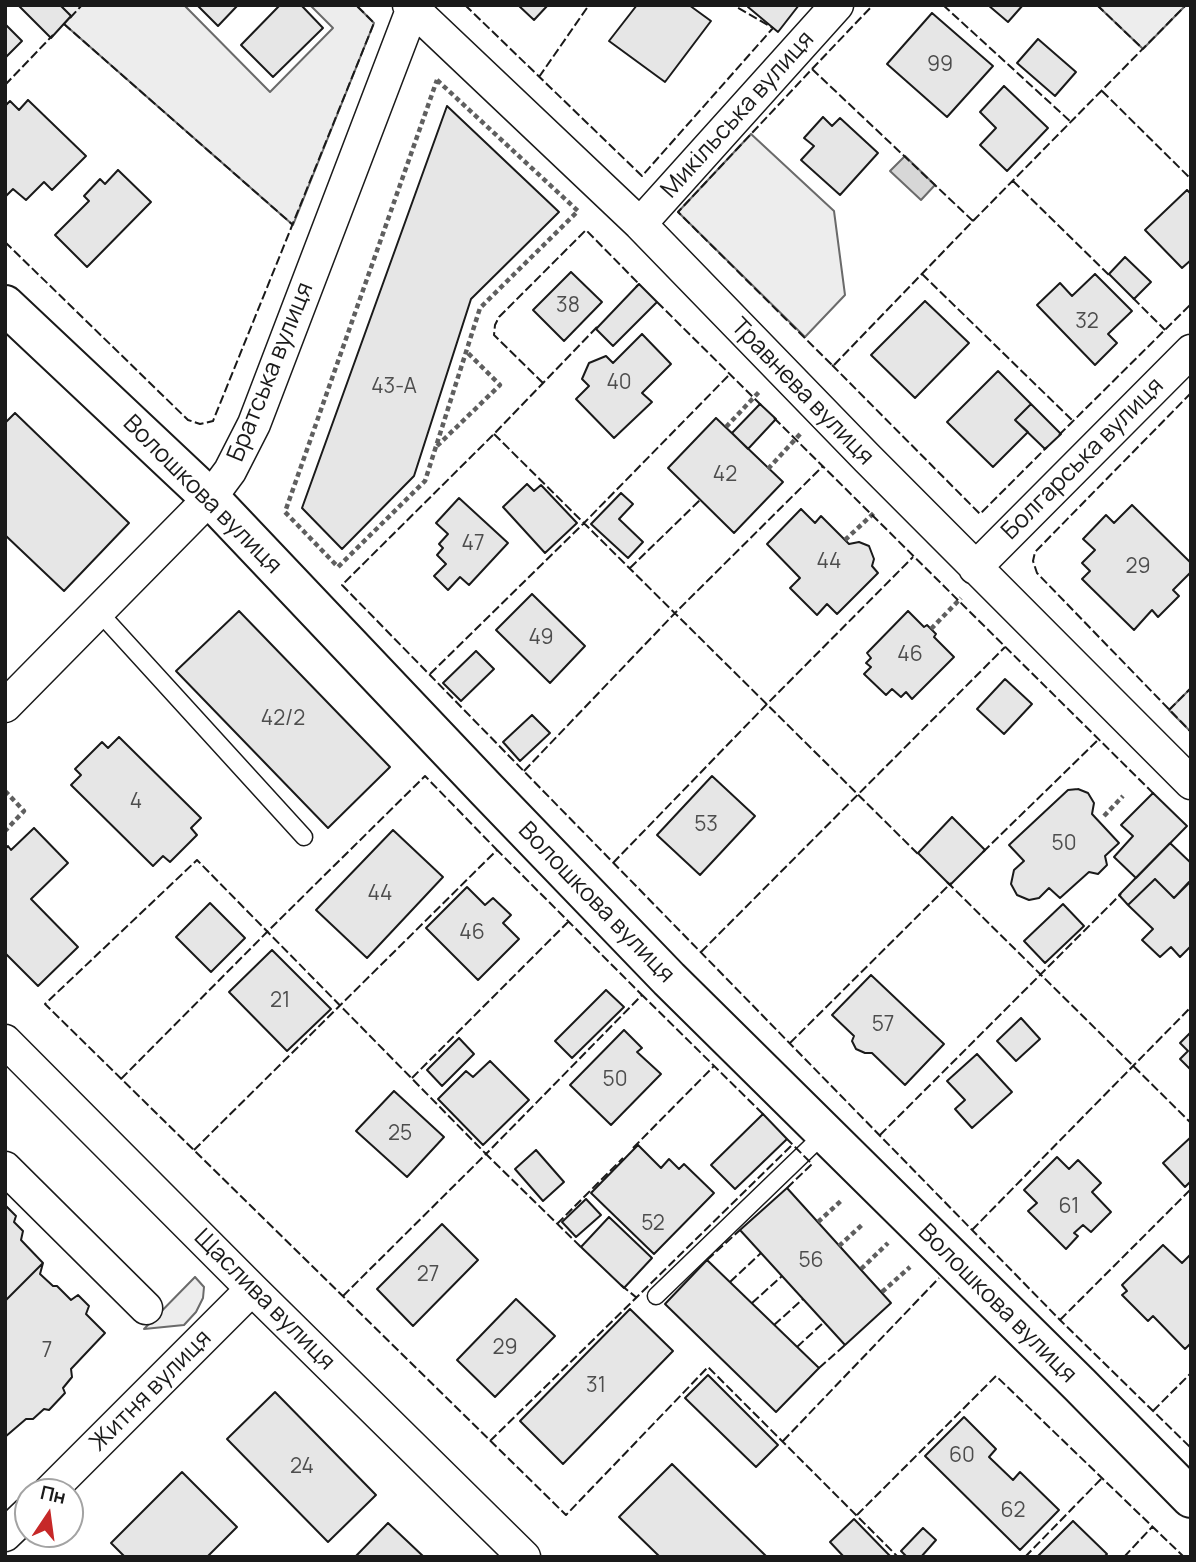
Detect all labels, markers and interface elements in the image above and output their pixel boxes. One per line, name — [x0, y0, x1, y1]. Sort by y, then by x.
street label: Микільська вулиця — [655, 26, 821, 204]
house number: 99 — [927, 52, 953, 78]
street label: Братська вулиця — [222, 278, 320, 466]
house number: 38 — [556, 293, 580, 319]
house number: 32 — [1075, 309, 1099, 335]
street label: Травнева вулиця — [725, 312, 879, 472]
house number: 40 — [606, 370, 632, 396]
street label: Болгарська вулиця — [996, 372, 1170, 546]
house number: 43-А — [371, 374, 417, 400]
street label: Волошкова вулиця — [117, 410, 287, 580]
house number: 42 — [713, 462, 737, 488]
house number: 47 — [462, 531, 484, 557]
house number: 44 — [817, 549, 841, 575]
house number: 29 — [1125, 554, 1151, 580]
house number: 49 — [528, 625, 554, 651]
house number: 46 — [897, 642, 923, 668]
house number: 42/2 — [261, 706, 305, 732]
house number: 4 — [130, 789, 142, 815]
house number: 53 — [694, 812, 718, 838]
street label: Волошкова вулиця — [512, 817, 680, 989]
house number: 50 — [1052, 831, 1076, 857]
house number: 44 — [368, 881, 392, 907]
house number: 46 — [459, 920, 485, 946]
house number: 21 — [270, 988, 290, 1014]
house number: 57 — [872, 1012, 894, 1038]
house number: 50 — [603, 1067, 627, 1093]
house number: 25 — [388, 1121, 412, 1147]
house number: 61 — [1059, 1194, 1079, 1220]
house number: 52 — [641, 1211, 665, 1237]
street label: Волошкова вулиця — [912, 1219, 1082, 1389]
street label: Щаслива вулиця — [188, 1224, 340, 1376]
house number: 56 — [798, 1248, 824, 1274]
house number: 27 — [417, 1262, 439, 1288]
street label: Житня вулиця — [84, 1324, 218, 1458]
house number: 29 — [492, 1335, 518, 1361]
house number: 7 — [42, 1338, 52, 1364]
house number: 31 — [586, 1373, 606, 1399]
house number: 60 — [949, 1443, 975, 1469]
house number: 24 — [290, 1454, 314, 1480]
north arrow — [14, 1478, 84, 1548]
text: Пн — [38, 1479, 69, 1510]
house number: 62 — [1000, 1498, 1026, 1524]

